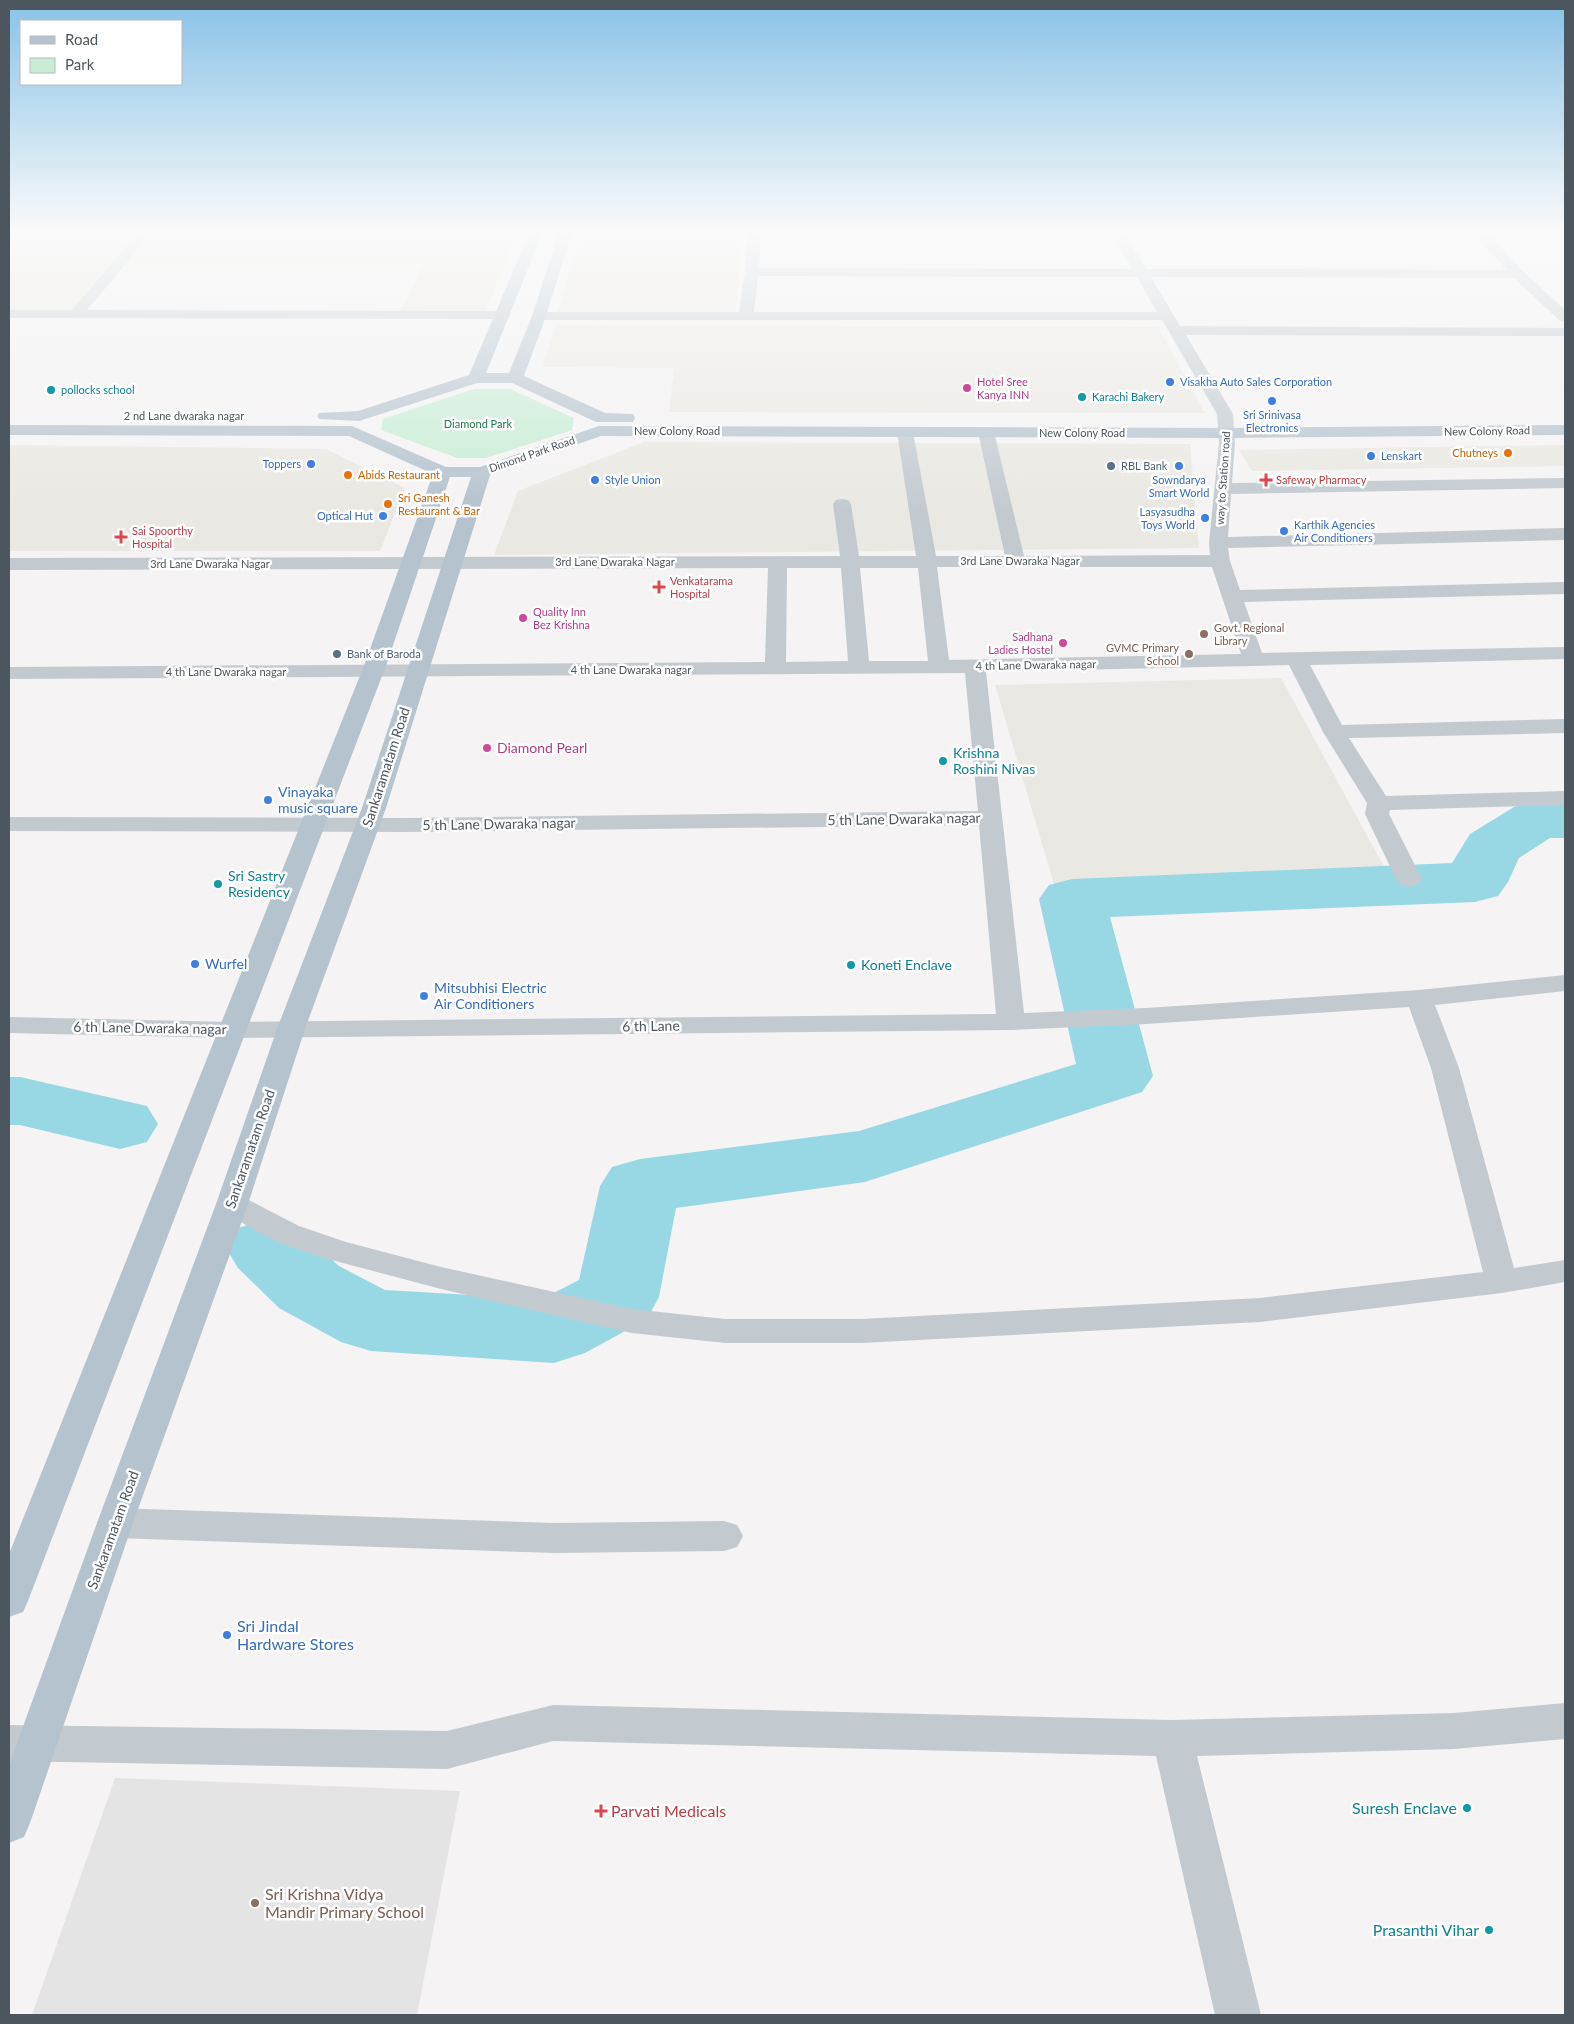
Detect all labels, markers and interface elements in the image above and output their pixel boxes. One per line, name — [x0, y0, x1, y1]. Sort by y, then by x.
legend — [20, 20, 182, 85]
text: Road — [65, 30, 98, 48]
text: Park — [65, 55, 95, 73]
place label: Hotel Sree Kanya INN — [977, 375, 1029, 401]
place label: Visakha Auto Sales Corporation — [1180, 375, 1332, 388]
marker: Visakha Auto Sales Corporation — [1164, 376, 1176, 388]
marker: Hotel Sree Kanya INN — [961, 382, 973, 394]
place label: pollocks school — [61, 383, 134, 396]
marker: pollocks school — [45, 384, 57, 396]
place label: Karachi Bakery — [1092, 390, 1165, 403]
marker: Karachi Bakery — [1076, 391, 1088, 403]
marker: Sri Srinivasa Electronics — [1266, 395, 1278, 407]
place label: Sri Srinivasa Electronics — [1243, 408, 1301, 434]
street label: 2 nd Lane dwaraka nagar — [124, 409, 244, 422]
park label: Diamond Park — [444, 417, 513, 430]
street label: New Colony Road — [1444, 423, 1530, 438]
street label: New Colony Road — [634, 424, 720, 437]
street label: New Colony Road — [1039, 426, 1125, 439]
street label: way to Station road — [1213, 431, 1232, 525]
street label: Dimond Park Road — [487, 433, 577, 474]
place label: Chutneys — [1452, 446, 1498, 459]
marker: Chutneys — [1502, 447, 1514, 459]
place label: Lenskart — [1381, 449, 1422, 462]
marker: Lenskart — [1365, 450, 1377, 462]
place label: Toppers — [263, 457, 301, 470]
marker: Toppers — [305, 458, 317, 470]
place label: RBL Bank — [1121, 459, 1168, 472]
marker: RBL Bank — [1105, 460, 1117, 472]
marker: Sowndarya Smart World — [1173, 460, 1185, 472]
place label: Abids Restaurant — [358, 468, 440, 481]
marker: Abids Restaurant — [342, 469, 354, 481]
place label: Style Union — [605, 473, 661, 486]
place label: Sowndarya Smart World — [1149, 473, 1209, 499]
place label: Safeway Pharmacy — [1276, 473, 1367, 486]
marker: Style Union — [589, 474, 601, 486]
marker: Safeway Pharmacy — [1260, 474, 1272, 486]
place label: Sri Ganesh Restaurant & Bar — [398, 491, 480, 517]
marker: Sri Ganesh Restaurant & Bar — [382, 498, 394, 510]
place label: Lasyasudha Toys World — [1140, 505, 1195, 531]
place label: Optical Hut — [317, 509, 373, 522]
marker: Optical Hut — [377, 510, 389, 522]
marker: Lasyasudha Toys World — [1199, 512, 1211, 524]
place label: Karthik Agencies Air Conditioners — [1294, 518, 1375, 544]
place label: Sai Spoorthy Hospital — [132, 524, 193, 550]
marker: Karthik Agencies Air Conditioners — [1278, 525, 1290, 537]
marker: Sai Spoorthy Hospital — [114, 530, 128, 544]
street label: 3rd Lane Dwaraka Nagar — [960, 554, 1080, 567]
street label: 3rd Lane Dwaraka Nagar — [555, 555, 675, 568]
street label: 3rd Lane Dwaraka Nagar — [150, 557, 270, 570]
place label: Venkatarama Hospital — [670, 574, 733, 600]
marker: Venkatarama Hospital — [652, 580, 666, 594]
place label: Quality Inn Bez Krishna — [533, 605, 590, 631]
marker: Quality Inn Bez Krishna — [517, 612, 529, 624]
place label: Govt. Regional Library — [1214, 621, 1284, 647]
marker: Govt. Regional Library — [1198, 628, 1210, 640]
place label: Sadhana Ladies Hostel — [988, 630, 1053, 656]
marker: Sadhana Ladies Hostel — [1057, 637, 1069, 649]
place label: GVMC Primary School — [1106, 641, 1179, 667]
place label: Bank of Baroda — [347, 647, 421, 660]
marker: Bank of Baroda — [331, 648, 343, 660]
marker: GVMC Primary School — [1183, 648, 1195, 660]
street label: 4 th Lane Dwaraka nagar — [976, 657, 1096, 672]
street label: 4 th Lane Dwaraka nagar — [571, 663, 691, 676]
street label: 4 th Lane Dwaraka nagar — [166, 665, 286, 678]
street label: Sankaramatam Road — [358, 705, 413, 829]
place label: Diamond Pearl — [497, 739, 587, 756]
marker: Diamond Pearl — [481, 742, 493, 754]
place label: Krishna Roshini Nivas — [953, 744, 1035, 777]
marker: Krishna Roshini Nivas — [937, 755, 949, 767]
place label: Vinayaka music square — [278, 783, 358, 816]
marker: Vinayaka music square — [262, 794, 274, 806]
street label: 5 th Lane Dwaraka nagar — [827, 809, 981, 828]
street label: 5 th Lane Dwaraka nagar — [422, 814, 576, 833]
place label: Sri Sastry Residency — [228, 867, 291, 900]
marker: Sri Sastry Residency — [212, 878, 224, 890]
place label: Wurfel — [205, 955, 247, 972]
place label: Koneti Enclave — [861, 956, 952, 973]
marker: Wurfel — [189, 958, 201, 970]
marker: Koneti Enclave — [845, 959, 857, 971]
place label: Mitsubhisi Electric Air Conditioners — [434, 979, 547, 1012]
marker: Mitsubhisi Electric Air Conditioners — [418, 990, 430, 1002]
street label: 6 th Lane — [622, 1016, 680, 1035]
street label: 6 th Lane Dwaraka nagar — [73, 1018, 227, 1037]
street label: Sankaramatam Road — [221, 1087, 278, 1211]
street label: Sankaramatam Road — [83, 1468, 142, 1591]
place label: Sri Jindal Hardware Stores — [237, 1616, 354, 1653]
marker: Sri Jindal Hardware Stores — [221, 1629, 233, 1641]
place label: Suresh Enclave — [1352, 1798, 1457, 1817]
place label: Parvati Medicals — [611, 1801, 726, 1820]
marker: Suresh Enclave — [1461, 1802, 1473, 1814]
marker: Parvati Medicals — [595, 1805, 607, 1817]
place label: Sri Krishna Vidya Mandir Primary School — [265, 1884, 424, 1921]
marker: Sri Krishna Vidya Mandir Primary School — [249, 1897, 261, 1909]
place label: Prasanthi Vihar — [1373, 1920, 1479, 1939]
marker: Prasanthi Vihar — [1483, 1924, 1495, 1936]

